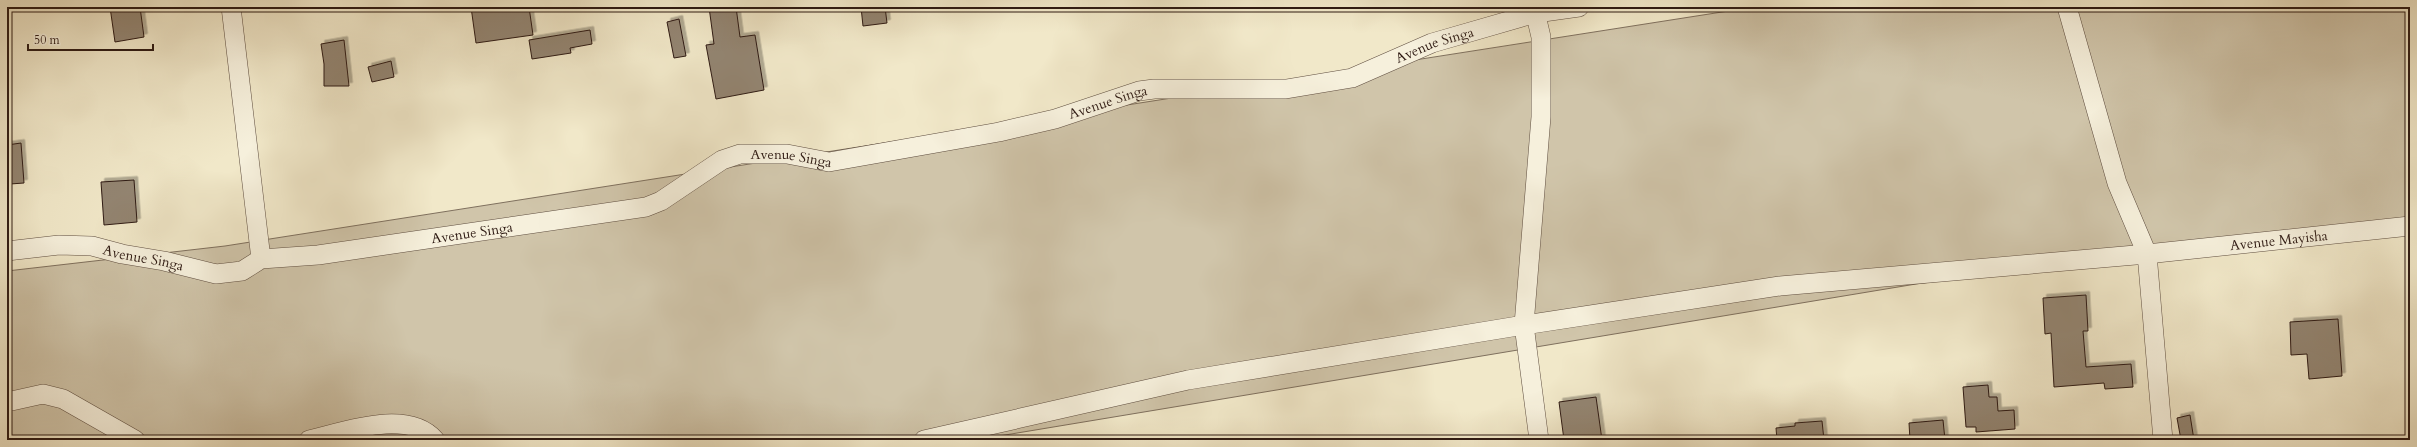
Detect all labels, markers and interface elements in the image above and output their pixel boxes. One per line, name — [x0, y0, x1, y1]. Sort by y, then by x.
street label: Avenue Singa — [1392, 22, 1476, 67]
scale bar — [28, 26, 153, 52]
text: 50 m — [34, 32, 61, 48]
street label: Avenue Singa — [1066, 81, 1148, 123]
street label: Avenue Singa — [750, 145, 834, 172]
street label: Avenue Singa — [430, 217, 514, 248]
street label: Avenue Mayisha — [2229, 225, 2329, 255]
street label: Avenue Singa — [101, 240, 186, 275]

